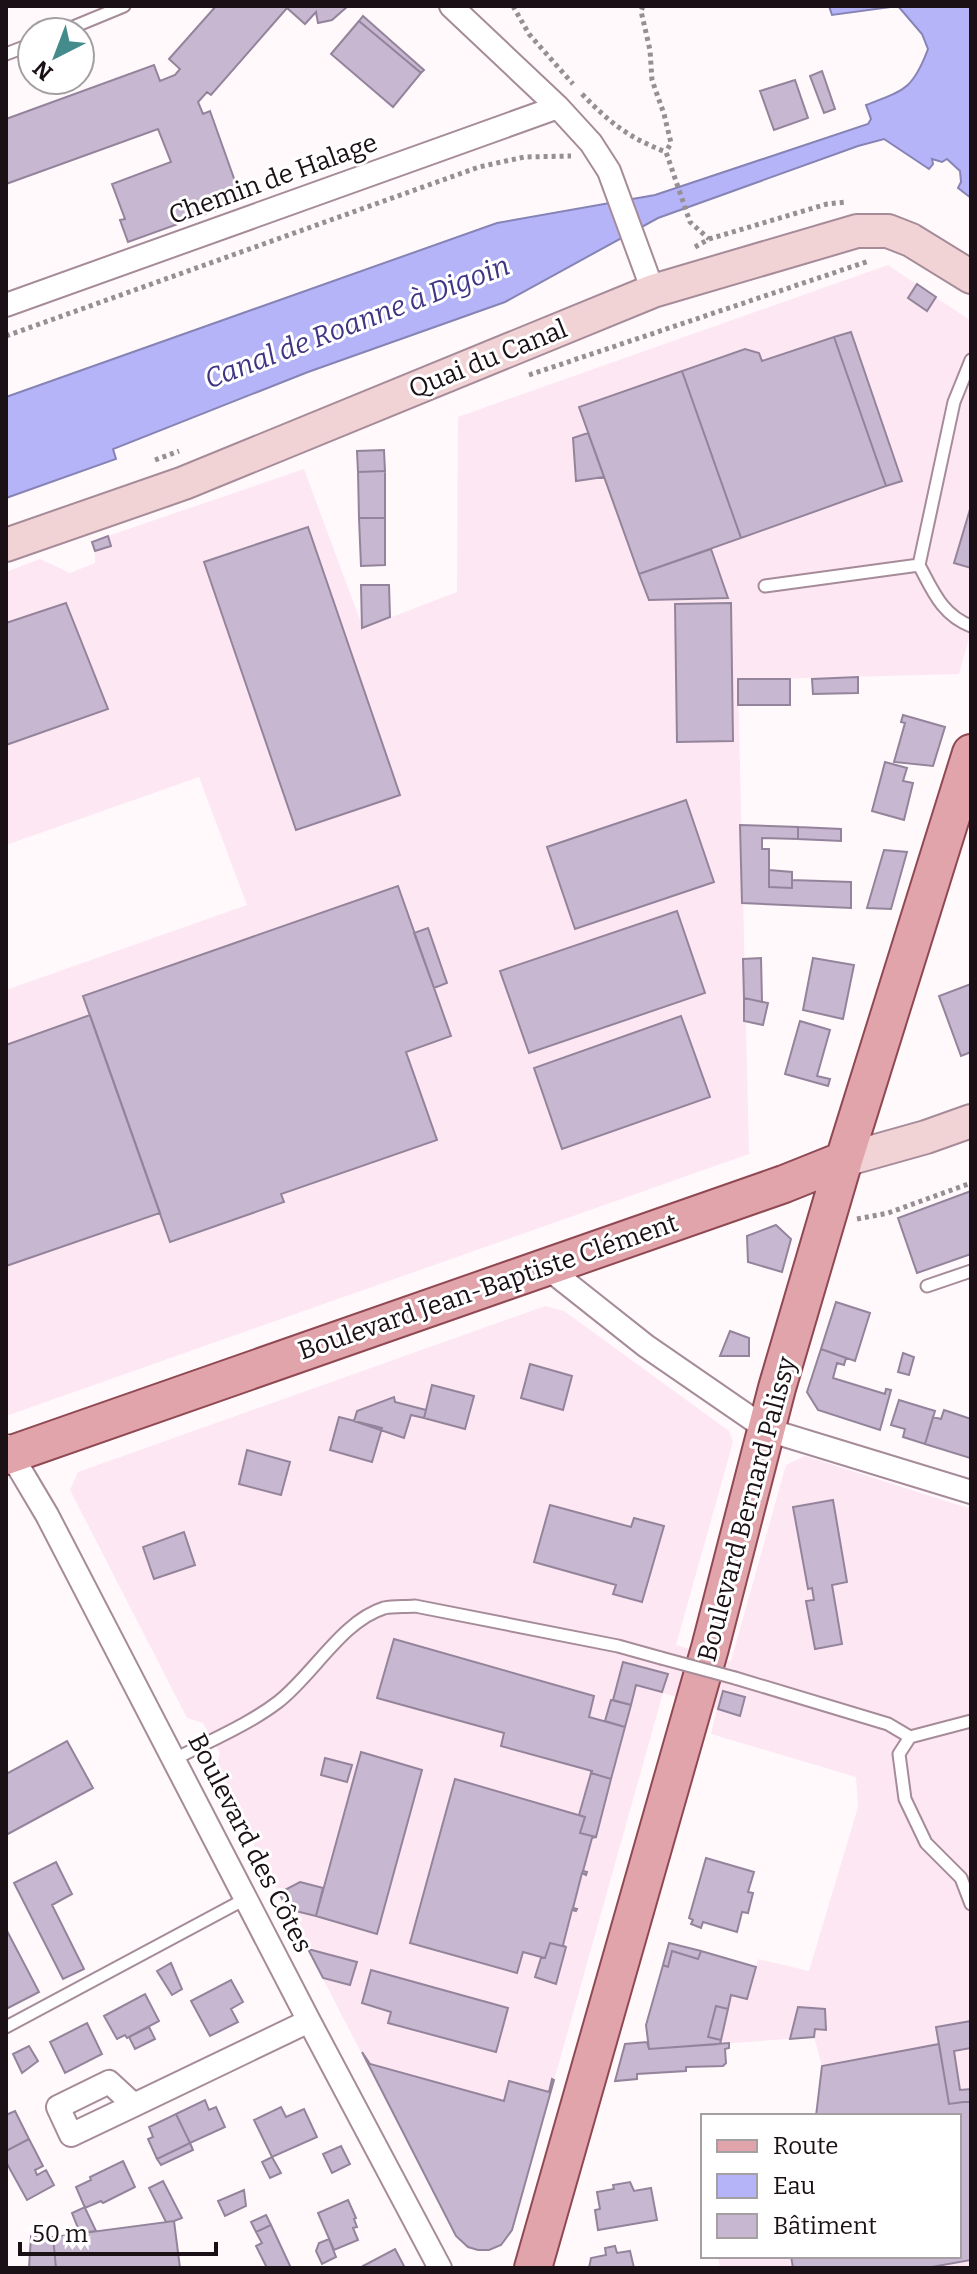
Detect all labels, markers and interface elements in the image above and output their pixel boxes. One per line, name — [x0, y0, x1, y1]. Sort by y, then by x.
north arrow — [16, 16, 96, 96]
text: N — [28, 55, 58, 86]
street label: Chemin de Halage — [164, 127, 382, 231]
water label: Canal de Roanne à Digoin — [200, 249, 514, 395]
street label: Quai du Canal — [404, 313, 572, 405]
street label: Boulevard Jean-Baptiste Clément — [294, 1207, 682, 1367]
street label: Boulevard Bernard Palissy — [691, 1353, 803, 1665]
street label: Boulevard des Côtes — [181, 1728, 319, 1958]
legend — [701, 2114, 961, 2258]
text: Route — [773, 2132, 838, 2160]
text: Eau — [773, 2172, 816, 2200]
scale bar — [20, 2206, 216, 2256]
text: Bâtiment — [773, 2212, 877, 2240]
text: 50 m — [32, 2220, 88, 2248]

